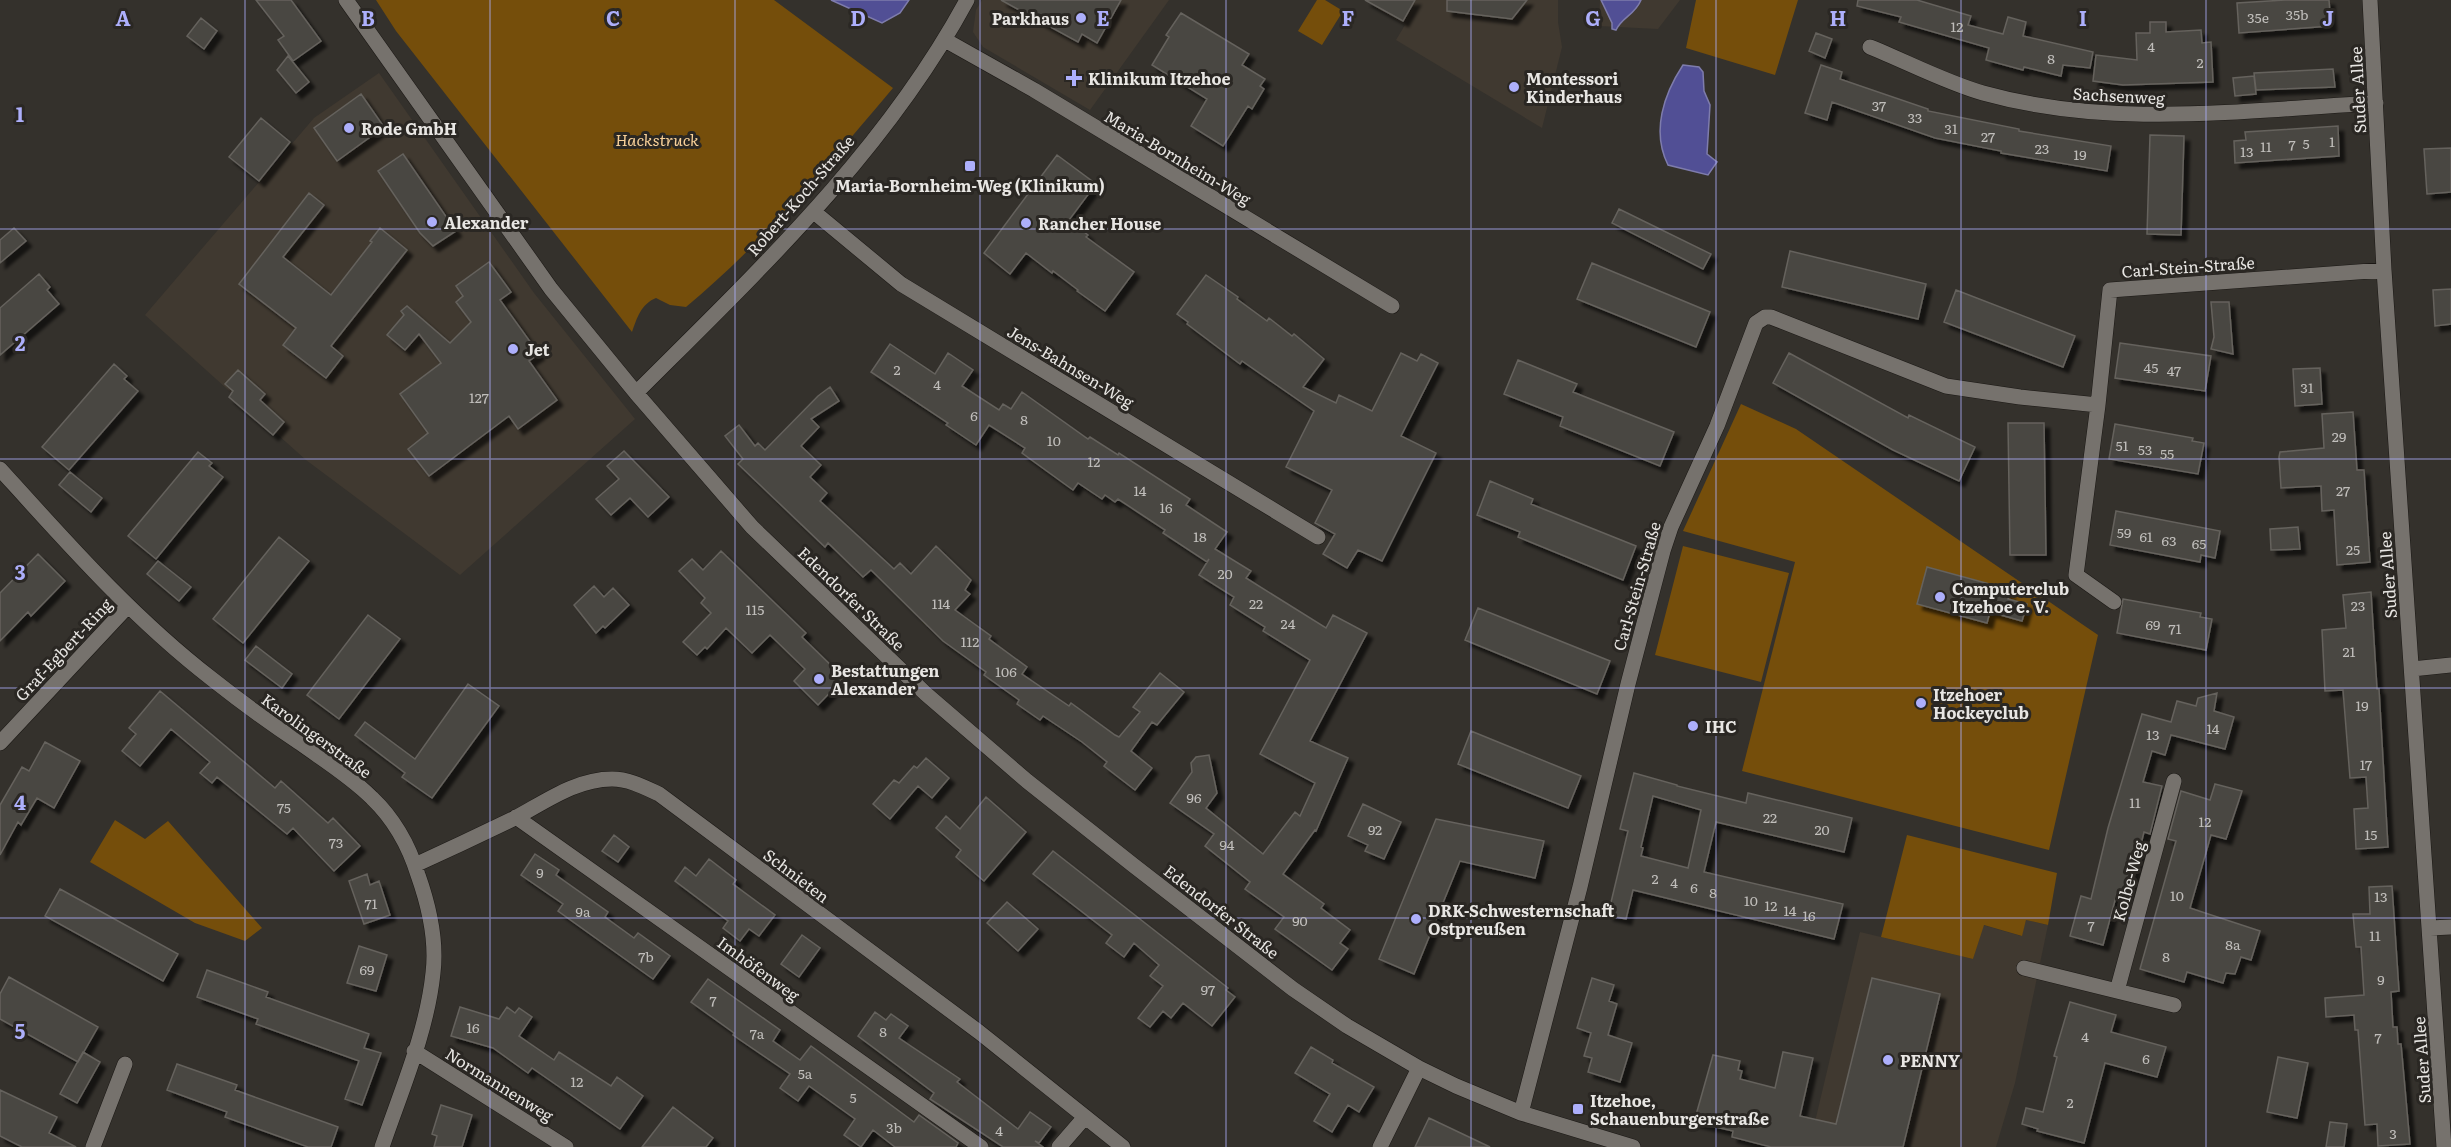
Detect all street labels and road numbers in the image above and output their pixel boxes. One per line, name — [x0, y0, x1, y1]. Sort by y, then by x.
street label: Suder Allee — [2343, 46, 2371, 134]
street label: Sachsenweg — [2072, 81, 2166, 109]
street label: Maria-Bornheim-Weg — [1100, 104, 1256, 210]
street label: Robert-Koch-Straße — [741, 129, 859, 261]
street label: Carl-Stein-Straße — [2121, 249, 2255, 283]
street label: Jens-Bahnsen-Weg — [1003, 319, 1139, 413]
street label: Carl-Stein-Straße — [1606, 519, 1666, 653]
street label: Suder Allee — [2372, 531, 2402, 619]
street label: Edendorfer Straße — [793, 540, 911, 656]
street label: Graf-Egbert-Ring — [9, 592, 117, 706]
street label: Karolingerstraße — [257, 687, 377, 783]
street label: Kolbe-Weg — [2106, 838, 2150, 924]
street label: Schnieten — [759, 842, 835, 908]
street label: Edendorfer Straße — [1159, 858, 1285, 964]
street label: Imhöfenweg — [713, 930, 805, 1006]
street label: Suder Allee — [2406, 1016, 2436, 1104]
street label: Normannenweg — [441, 1041, 559, 1127]

